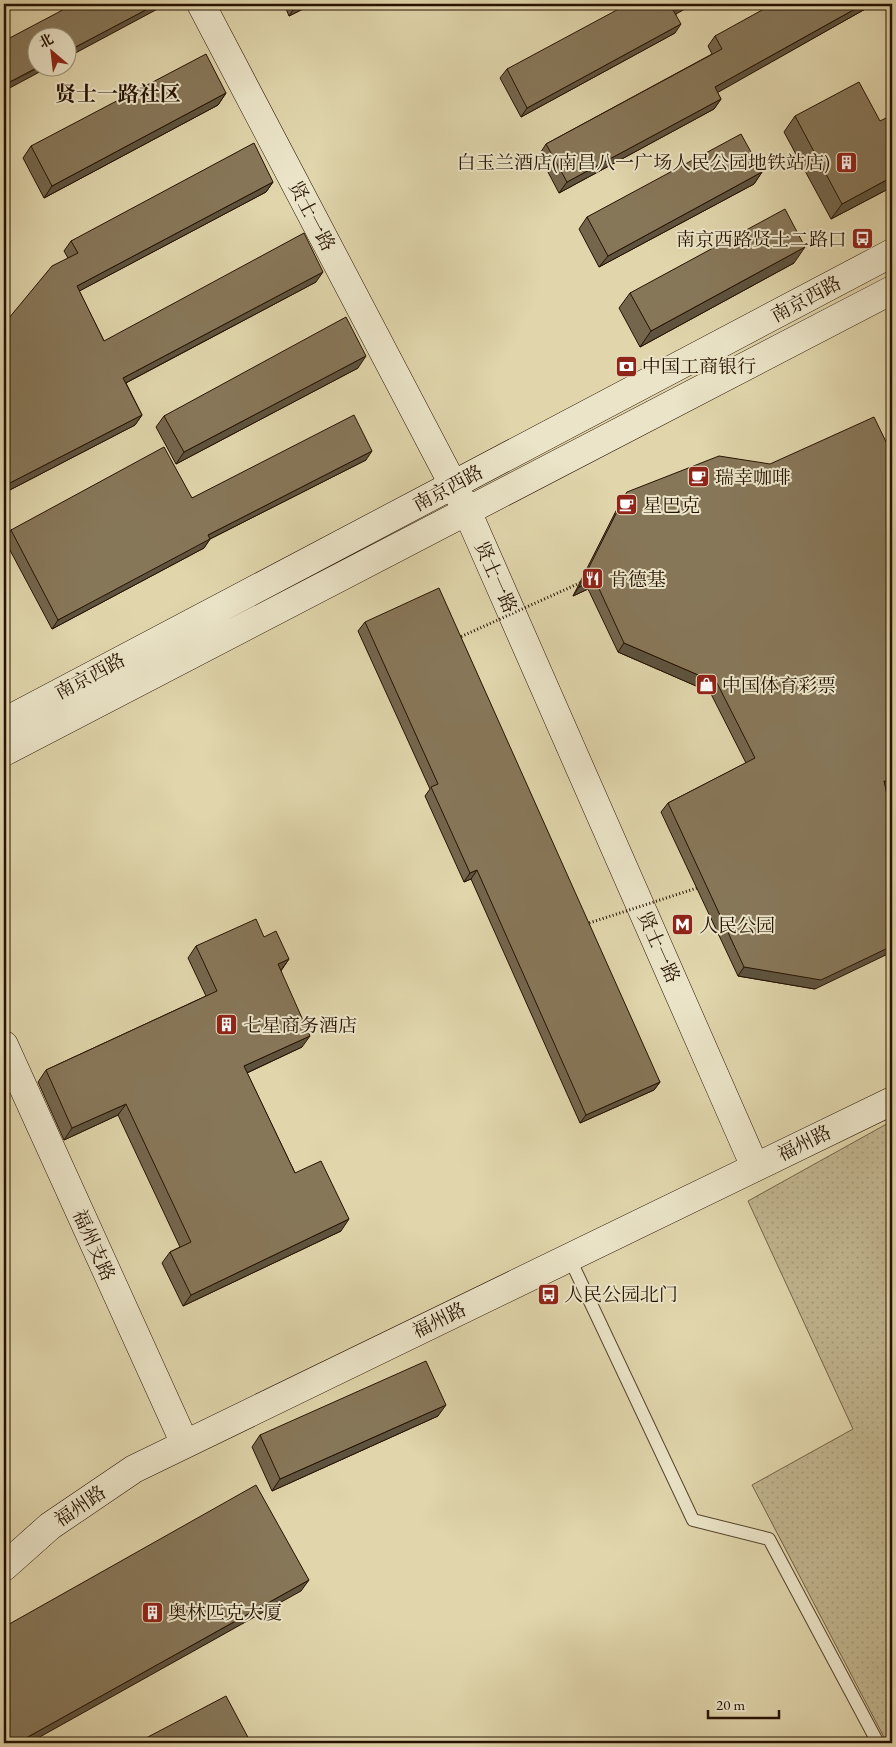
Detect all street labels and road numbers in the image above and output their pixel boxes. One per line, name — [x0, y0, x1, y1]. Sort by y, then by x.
street label: 贤士一路 — [283, 177, 341, 255]
street label: 南京西路 — [767, 270, 845, 328]
street label: 南京西路 — [409, 459, 487, 517]
street label: 贤士一路 — [469, 537, 523, 617]
street label: 南京西路 — [51, 647, 129, 705]
street label: 贤士一路 — [632, 907, 686, 987]
street label: 福州路 — [773, 1119, 835, 1167]
street label: 福州支路 — [67, 1205, 121, 1285]
street label: 福州路 — [408, 1296, 470, 1344]
street label: 福州路 — [49, 1480, 111, 1532]

